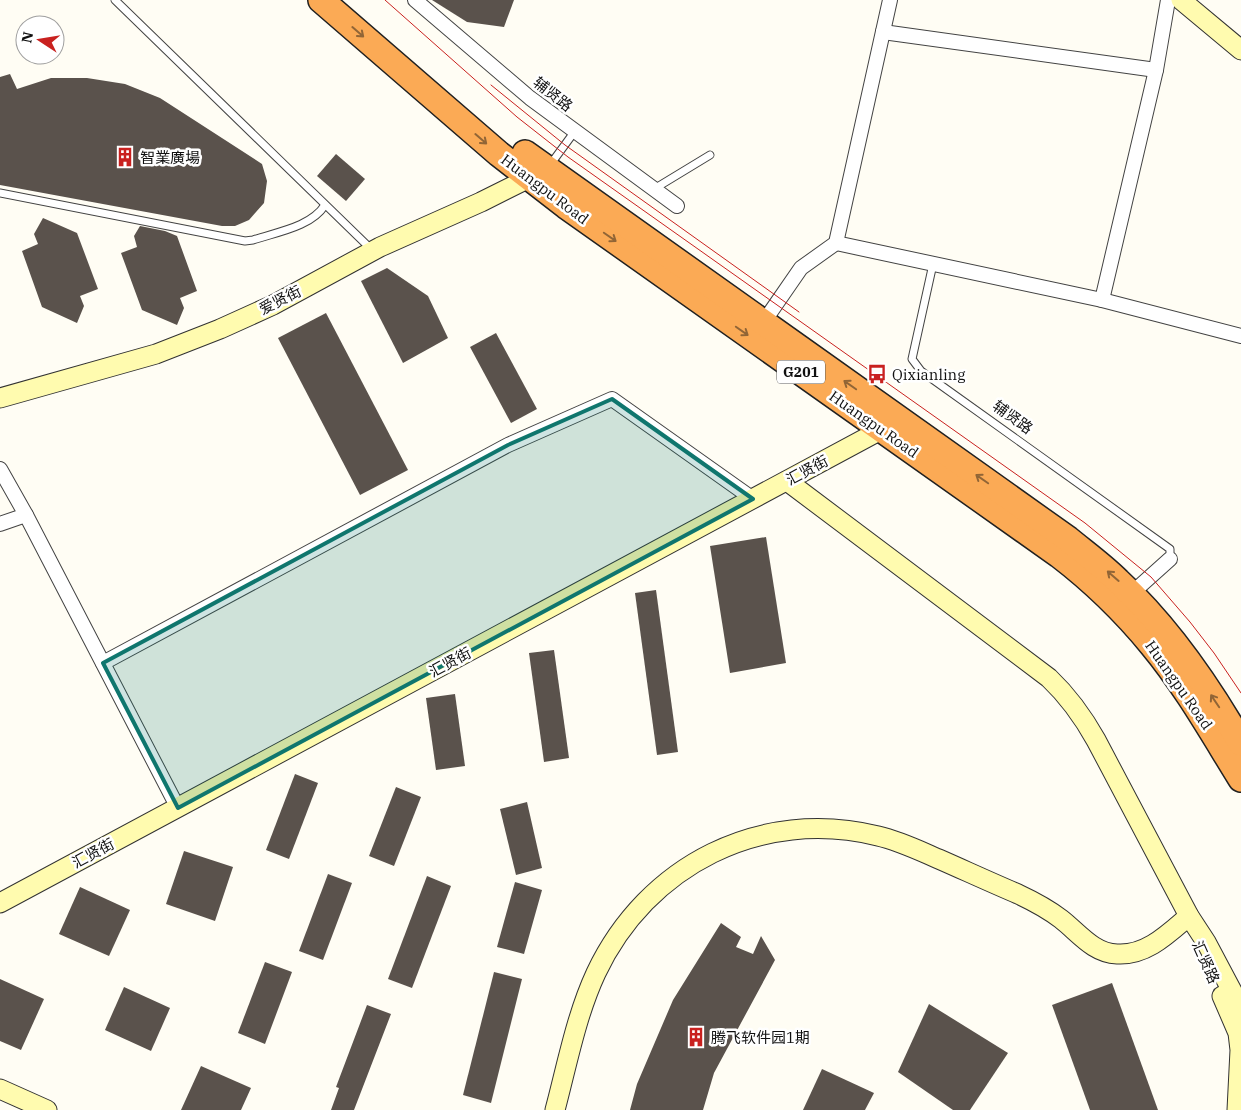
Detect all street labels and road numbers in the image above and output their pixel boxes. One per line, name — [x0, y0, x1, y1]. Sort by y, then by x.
street label: 辅贤路 — [529, 73, 577, 115]
street label: Huangpu Road — [497, 150, 593, 228]
street label: 爱贤街 — [256, 281, 304, 319]
road number: G201 — [777, 361, 825, 384]
street label: Huangpu Road — [826, 386, 922, 462]
street label: 辅贤路 — [989, 396, 1037, 438]
street label: 汇贤街 — [783, 451, 831, 489]
street label: Huangpu Road — [1141, 637, 1217, 733]
street label: 汇贤街 — [426, 643, 474, 681]
street label: 汇贤街 — [69, 834, 117, 872]
street label: 汇贤路 — [1188, 938, 1224, 986]

